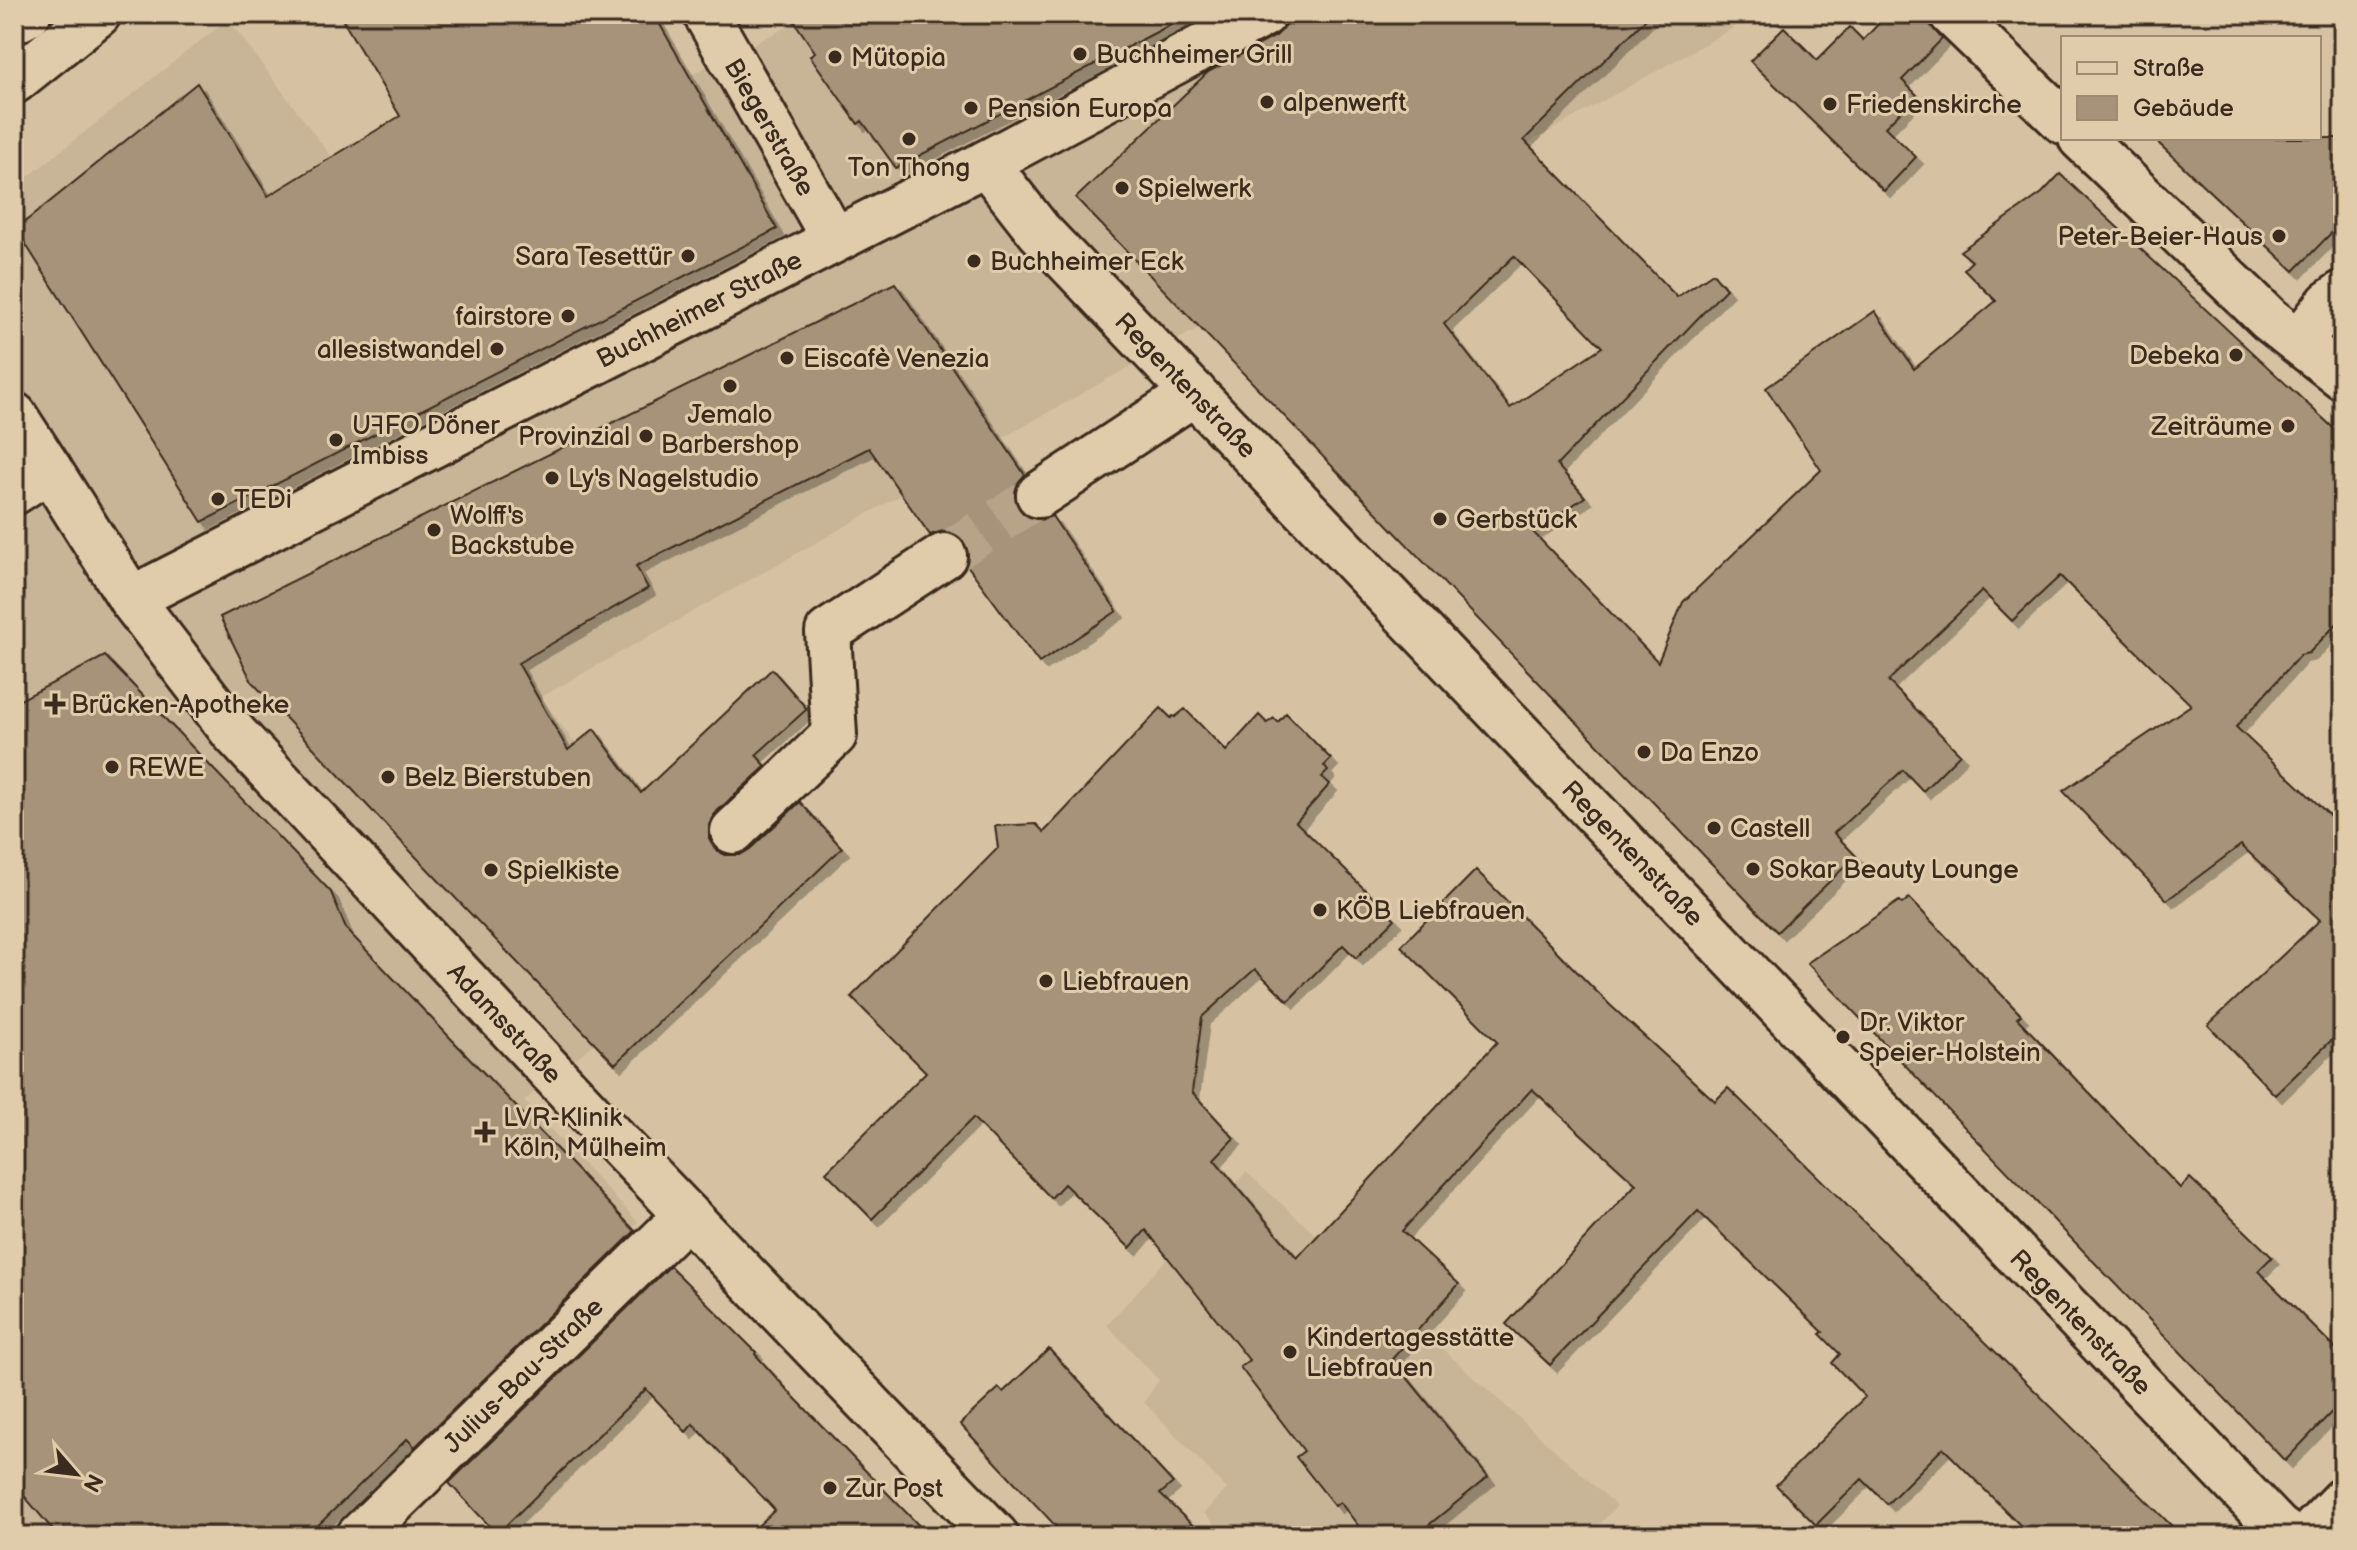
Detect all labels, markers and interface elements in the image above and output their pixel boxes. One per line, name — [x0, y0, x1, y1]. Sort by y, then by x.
legend — [2061, 36, 2321, 140]
place label: Buchheimer Grill — [1096, 40, 1292, 71]
place label: Mütopia — [851, 43, 946, 74]
marker: Buchheimer Grill — [1071, 45, 1089, 63]
marker: Mütopia — [826, 48, 844, 66]
street label: Biegerstraße — [717, 54, 821, 202]
text: Straße — [2133, 54, 2204, 83]
place label: alpenwerft — [1283, 88, 1407, 119]
place label: Friedenskirche — [1846, 90, 2022, 121]
marker: alpenwerft — [1258, 93, 1276, 111]
place label: Pension Europa — [987, 94, 1172, 125]
text: Gebäude — [2133, 94, 2234, 123]
marker: Friedenskirche — [1821, 95, 1839, 113]
marker: Pension Europa — [962, 99, 980, 117]
marker: Ton Thong — [900, 130, 918, 148]
place label: Ton Thong — [848, 153, 970, 184]
place label: Spielwerk — [1138, 174, 1251, 205]
marker: Spielwerk — [1113, 179, 1131, 197]
place label: Peter-Beier-Haus — [2058, 222, 2263, 253]
marker: Peter-Beier-Haus — [2270, 227, 2288, 245]
place label: Sara Tesettür — [515, 242, 673, 273]
street label: Buchheimer Straße — [592, 245, 808, 376]
marker: Sara Tesettür — [679, 247, 697, 265]
place label: Buchheimer Eck — [990, 247, 1184, 278]
marker: Buchheimer Eck — [965, 252, 983, 270]
place label: fairstore — [456, 302, 552, 333]
marker: fairstore — [559, 307, 577, 325]
street label: Regentenstraße — [1108, 307, 1262, 465]
place label: allesistwandel — [317, 335, 481, 366]
marker: allesistwandel — [488, 340, 506, 358]
place label: Debeka — [2129, 341, 2220, 372]
place label: Eiscafè Venezia — [803, 344, 989, 375]
marker: Debeka — [2227, 346, 2245, 364]
marker: Eiscafè Venezia — [778, 349, 796, 367]
marker: Jemalo Barbershop — [721, 377, 739, 395]
place label: Jemalo Barbershop — [661, 400, 799, 461]
place label: UꟻFO Döner Imbiss — [352, 411, 500, 472]
place label: Zeiträume — [2151, 412, 2272, 443]
marker: Zeiträume — [2279, 417, 2297, 435]
place label: Provinzial — [518, 422, 630, 453]
marker: Provinzial — [637, 427, 655, 445]
marker: UꟻFO Döner Imbiss — [327, 431, 345, 449]
place label: Ly's Nagelstudio — [568, 464, 759, 495]
marker: Ly's Nagelstudio — [543, 469, 561, 487]
place label: TEDi — [234, 485, 292, 516]
marker: TEDi — [209, 490, 227, 508]
place label: Wolff's Backstube — [450, 501, 574, 562]
place label: Gerbstück — [1456, 505, 1577, 536]
marker: Gerbstück — [1431, 510, 1449, 528]
marker: Wolff's Backstube — [425, 521, 443, 539]
place label: Brücken-Apotheke — [71, 690, 289, 721]
marker: Brücken-Apotheke — [46, 695, 64, 713]
place label: Da Enzo — [1660, 738, 1759, 769]
marker: Da Enzo — [1635, 743, 1653, 761]
place label: REWE — [128, 753, 204, 784]
marker: REWE — [103, 758, 121, 776]
place label: Belz Bierstuben — [404, 763, 591, 794]
marker: Belz Bierstuben — [379, 768, 397, 786]
street label: Regentenstraße — [1555, 775, 1709, 933]
place label: Castell — [1730, 814, 1810, 845]
marker: Castell — [1705, 819, 1723, 837]
place label: Sokar Beauty Lounge — [1769, 855, 2019, 886]
place label: Spielkiste — [507, 856, 619, 887]
marker: Sokar Beauty Lounge — [1744, 860, 1762, 878]
marker: Spielkiste — [482, 861, 500, 879]
place label: KÖB Liebfrauen — [1336, 895, 1525, 927]
marker: KÖB Liebfrauen — [1311, 901, 1329, 919]
street label: Adamsstraße — [440, 957, 568, 1091]
place label: Liebfrauen — [1062, 967, 1189, 998]
marker: Liebfrauen — [1037, 972, 1055, 990]
place label: Dr. Viktor Speier-Holstein — [1859, 1008, 2041, 1069]
marker: Dr. Viktor Speier-Holstein — [1834, 1028, 1852, 1046]
place label: LVR-Klinik Köln, Mülheim — [503, 1103, 667, 1164]
marker: LVR-Klinik Köln, Mülheim — [474, 1121, 496, 1143]
street label: Regentenstraße — [2003, 1244, 2157, 1402]
street label: Julius-Bau-Straße — [438, 1292, 611, 1460]
place label: Kindertagesstätte Liebfrauen — [1306, 1323, 1514, 1384]
marker: Kindertagesstätte Liebfrauen — [1281, 1343, 1299, 1361]
north arrow — [36, 1434, 116, 1514]
text: N — [77, 1469, 108, 1496]
place label: Zur Post — [845, 1474, 943, 1505]
marker: Zur Post — [821, 1479, 839, 1497]

